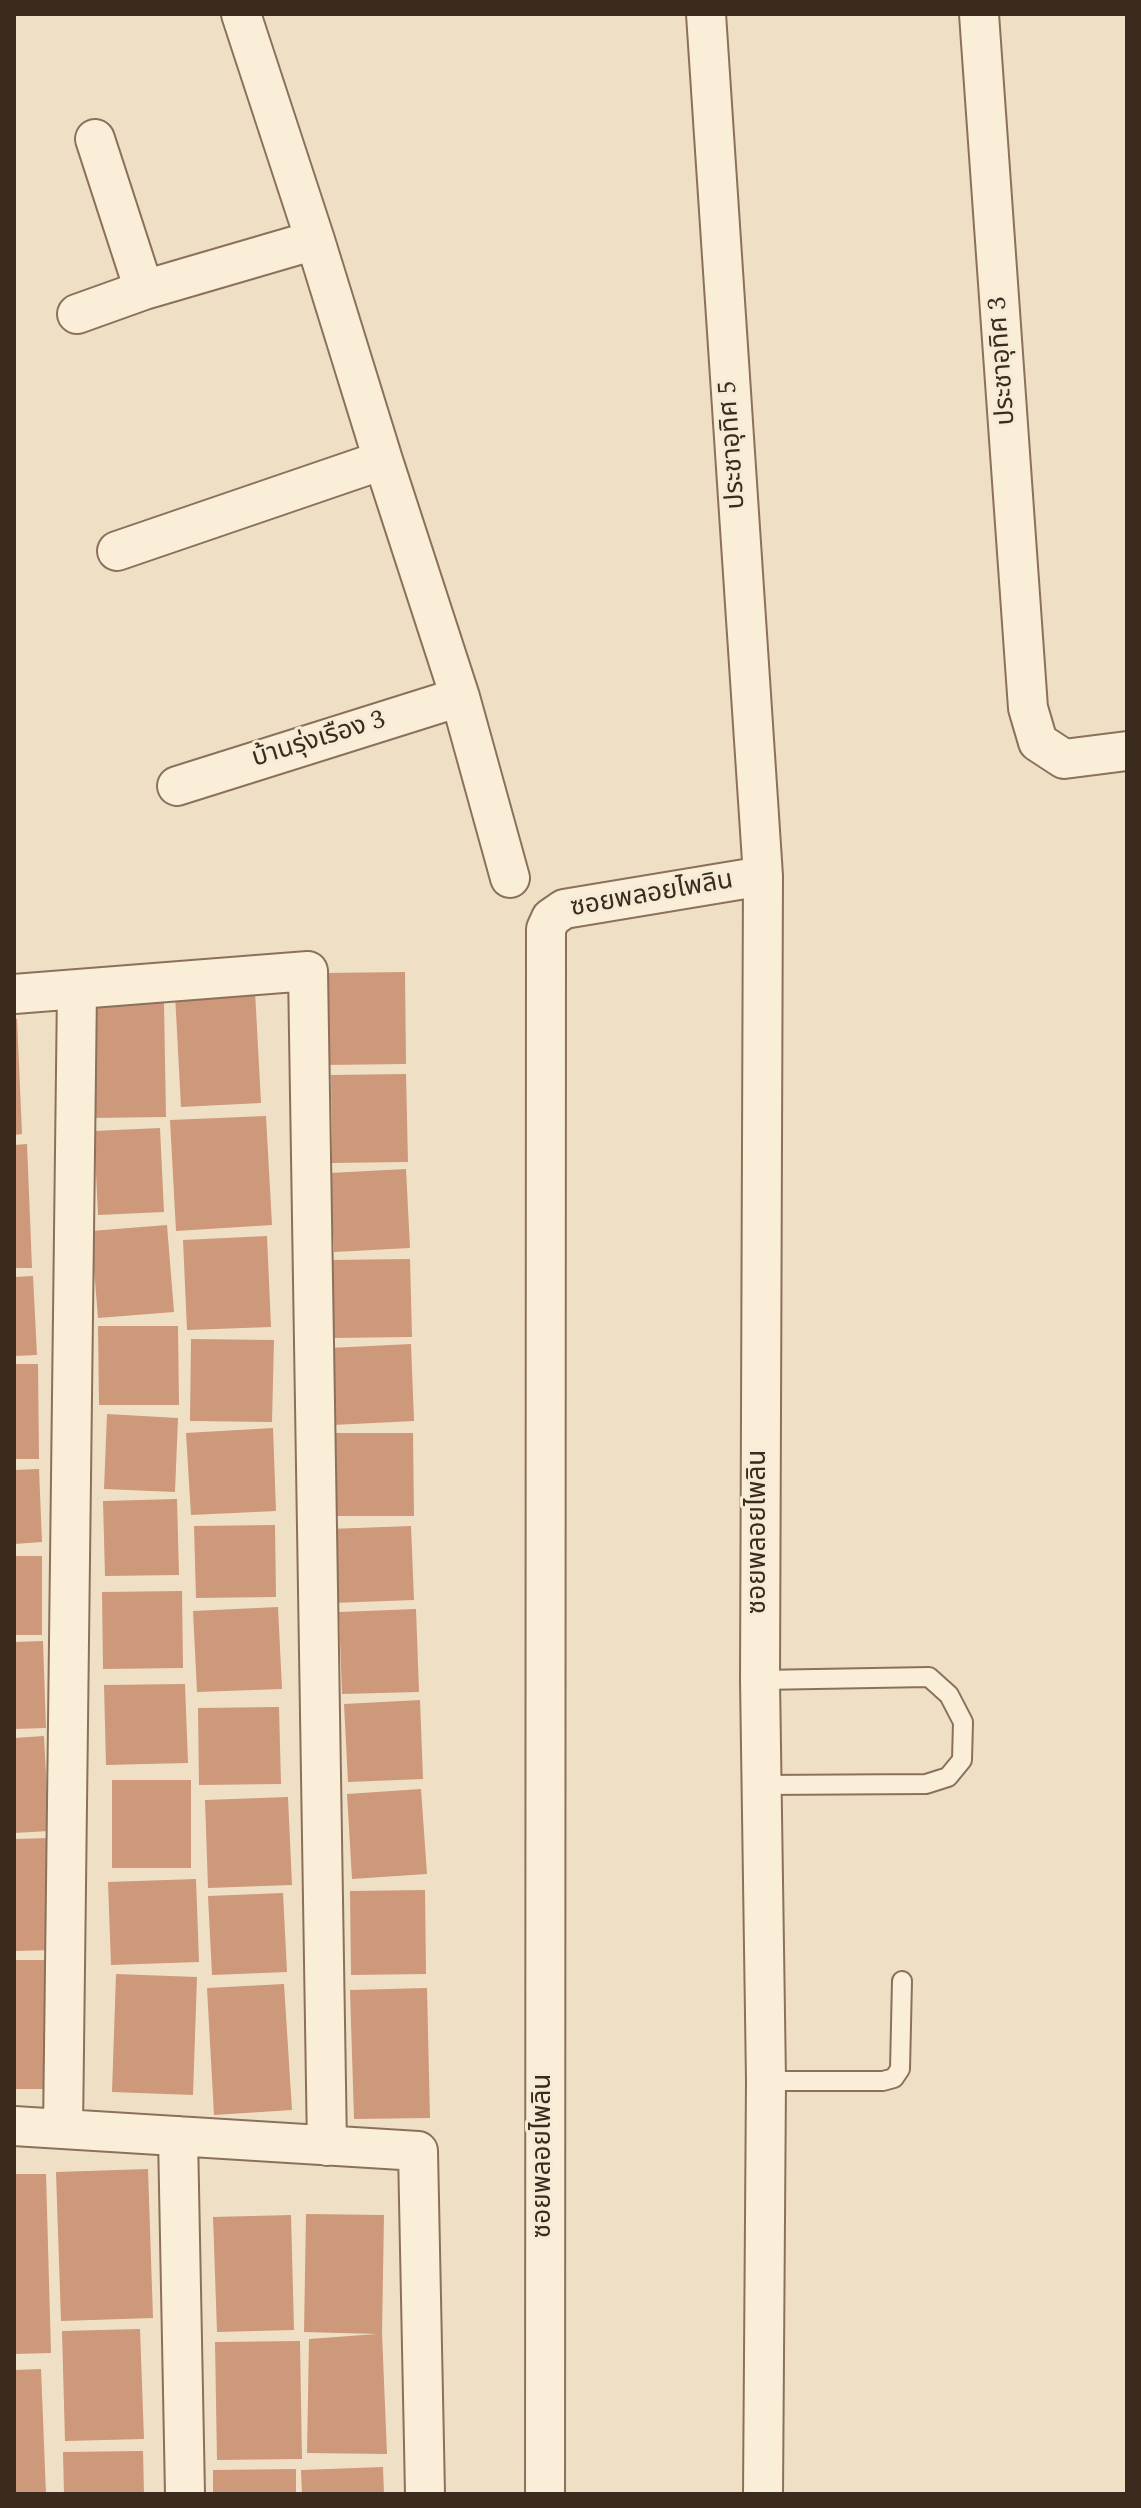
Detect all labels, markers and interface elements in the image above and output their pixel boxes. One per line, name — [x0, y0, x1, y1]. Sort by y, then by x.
street label: ประชาอุทิศ 3 — [984, 296, 1024, 426]
street label: ประชาอุทิศ 5 — [714, 380, 754, 510]
street label: บ้านรุ่งเรือง 3 — [249, 706, 389, 776]
street label: ซอยพลอยไพลิน — [568, 866, 736, 926]
street label: ซอยพลอยไพลิน — [744, 1450, 776, 1614]
street label: ซอยพลอยไพลิน — [529, 2074, 561, 2238]

